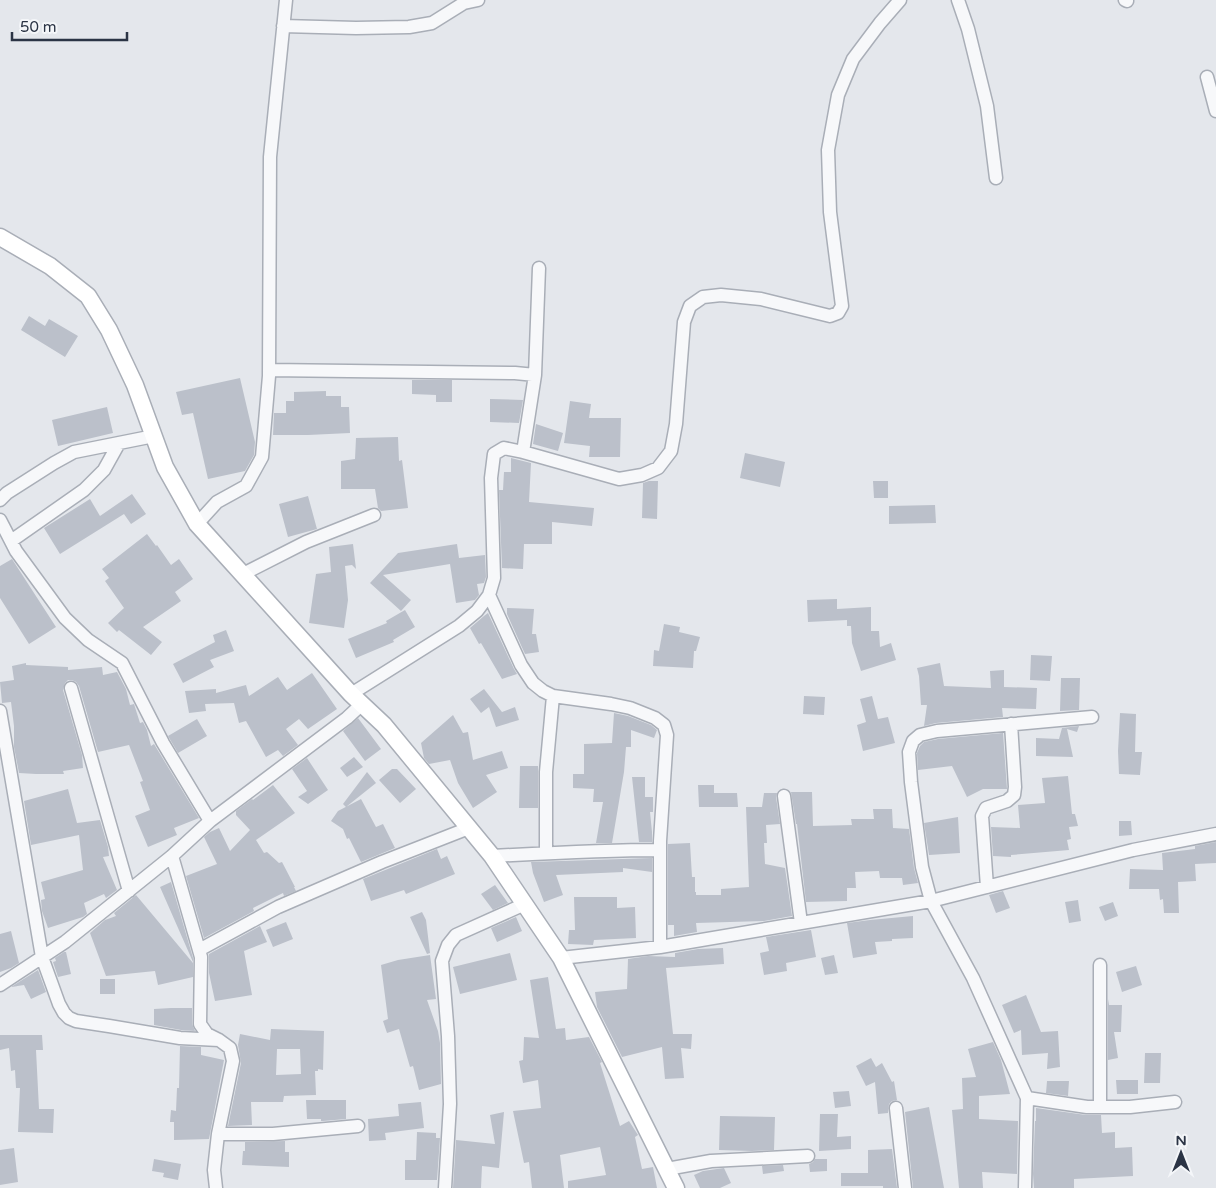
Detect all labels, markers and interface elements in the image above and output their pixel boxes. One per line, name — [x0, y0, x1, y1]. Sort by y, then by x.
scale bar — [12, 10, 128, 42]
text: 50 m — [20, 18, 57, 36]
north arrow — [1156, 1128, 1206, 1178]
text: N — [1175, 1132, 1187, 1149]

